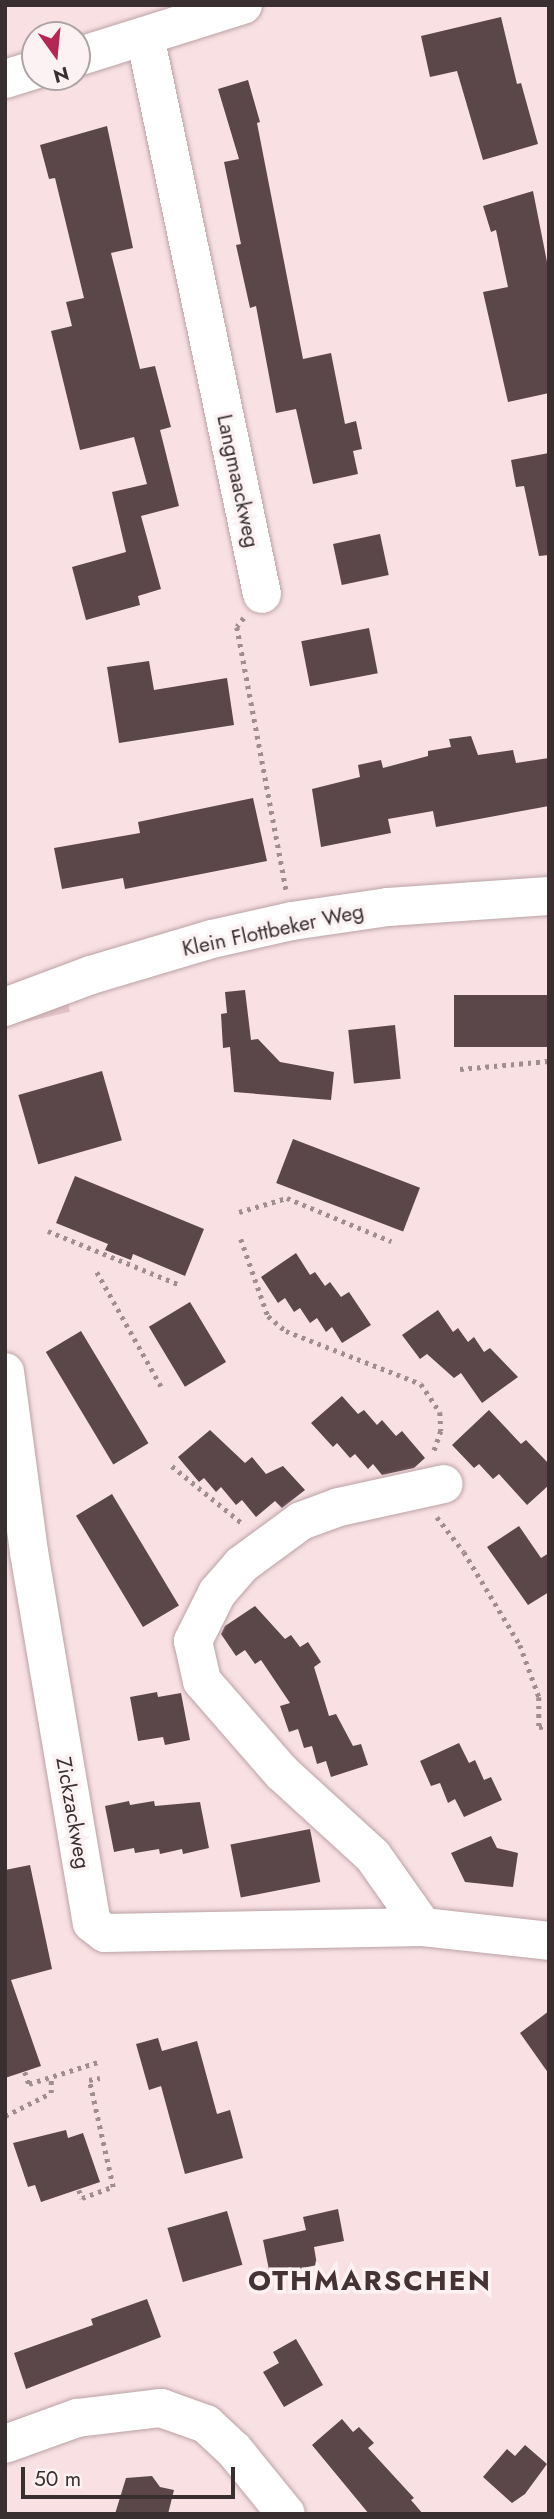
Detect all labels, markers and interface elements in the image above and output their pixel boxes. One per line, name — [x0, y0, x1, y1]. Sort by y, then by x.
north arrow — [21, 21, 91, 91]
text: N — [50, 60, 72, 90]
street label: Langmaackweg — [212, 412, 264, 550]
street label: Klein Flottbeker Weg — [180, 898, 366, 962]
street label: Zickzackweg — [51, 1755, 95, 1871]
district label: OTHMARSCHEN — [249, 2264, 491, 2298]
scale bar — [24, 2452, 238, 2496]
text: 50 m — [34, 2464, 81, 2494]

